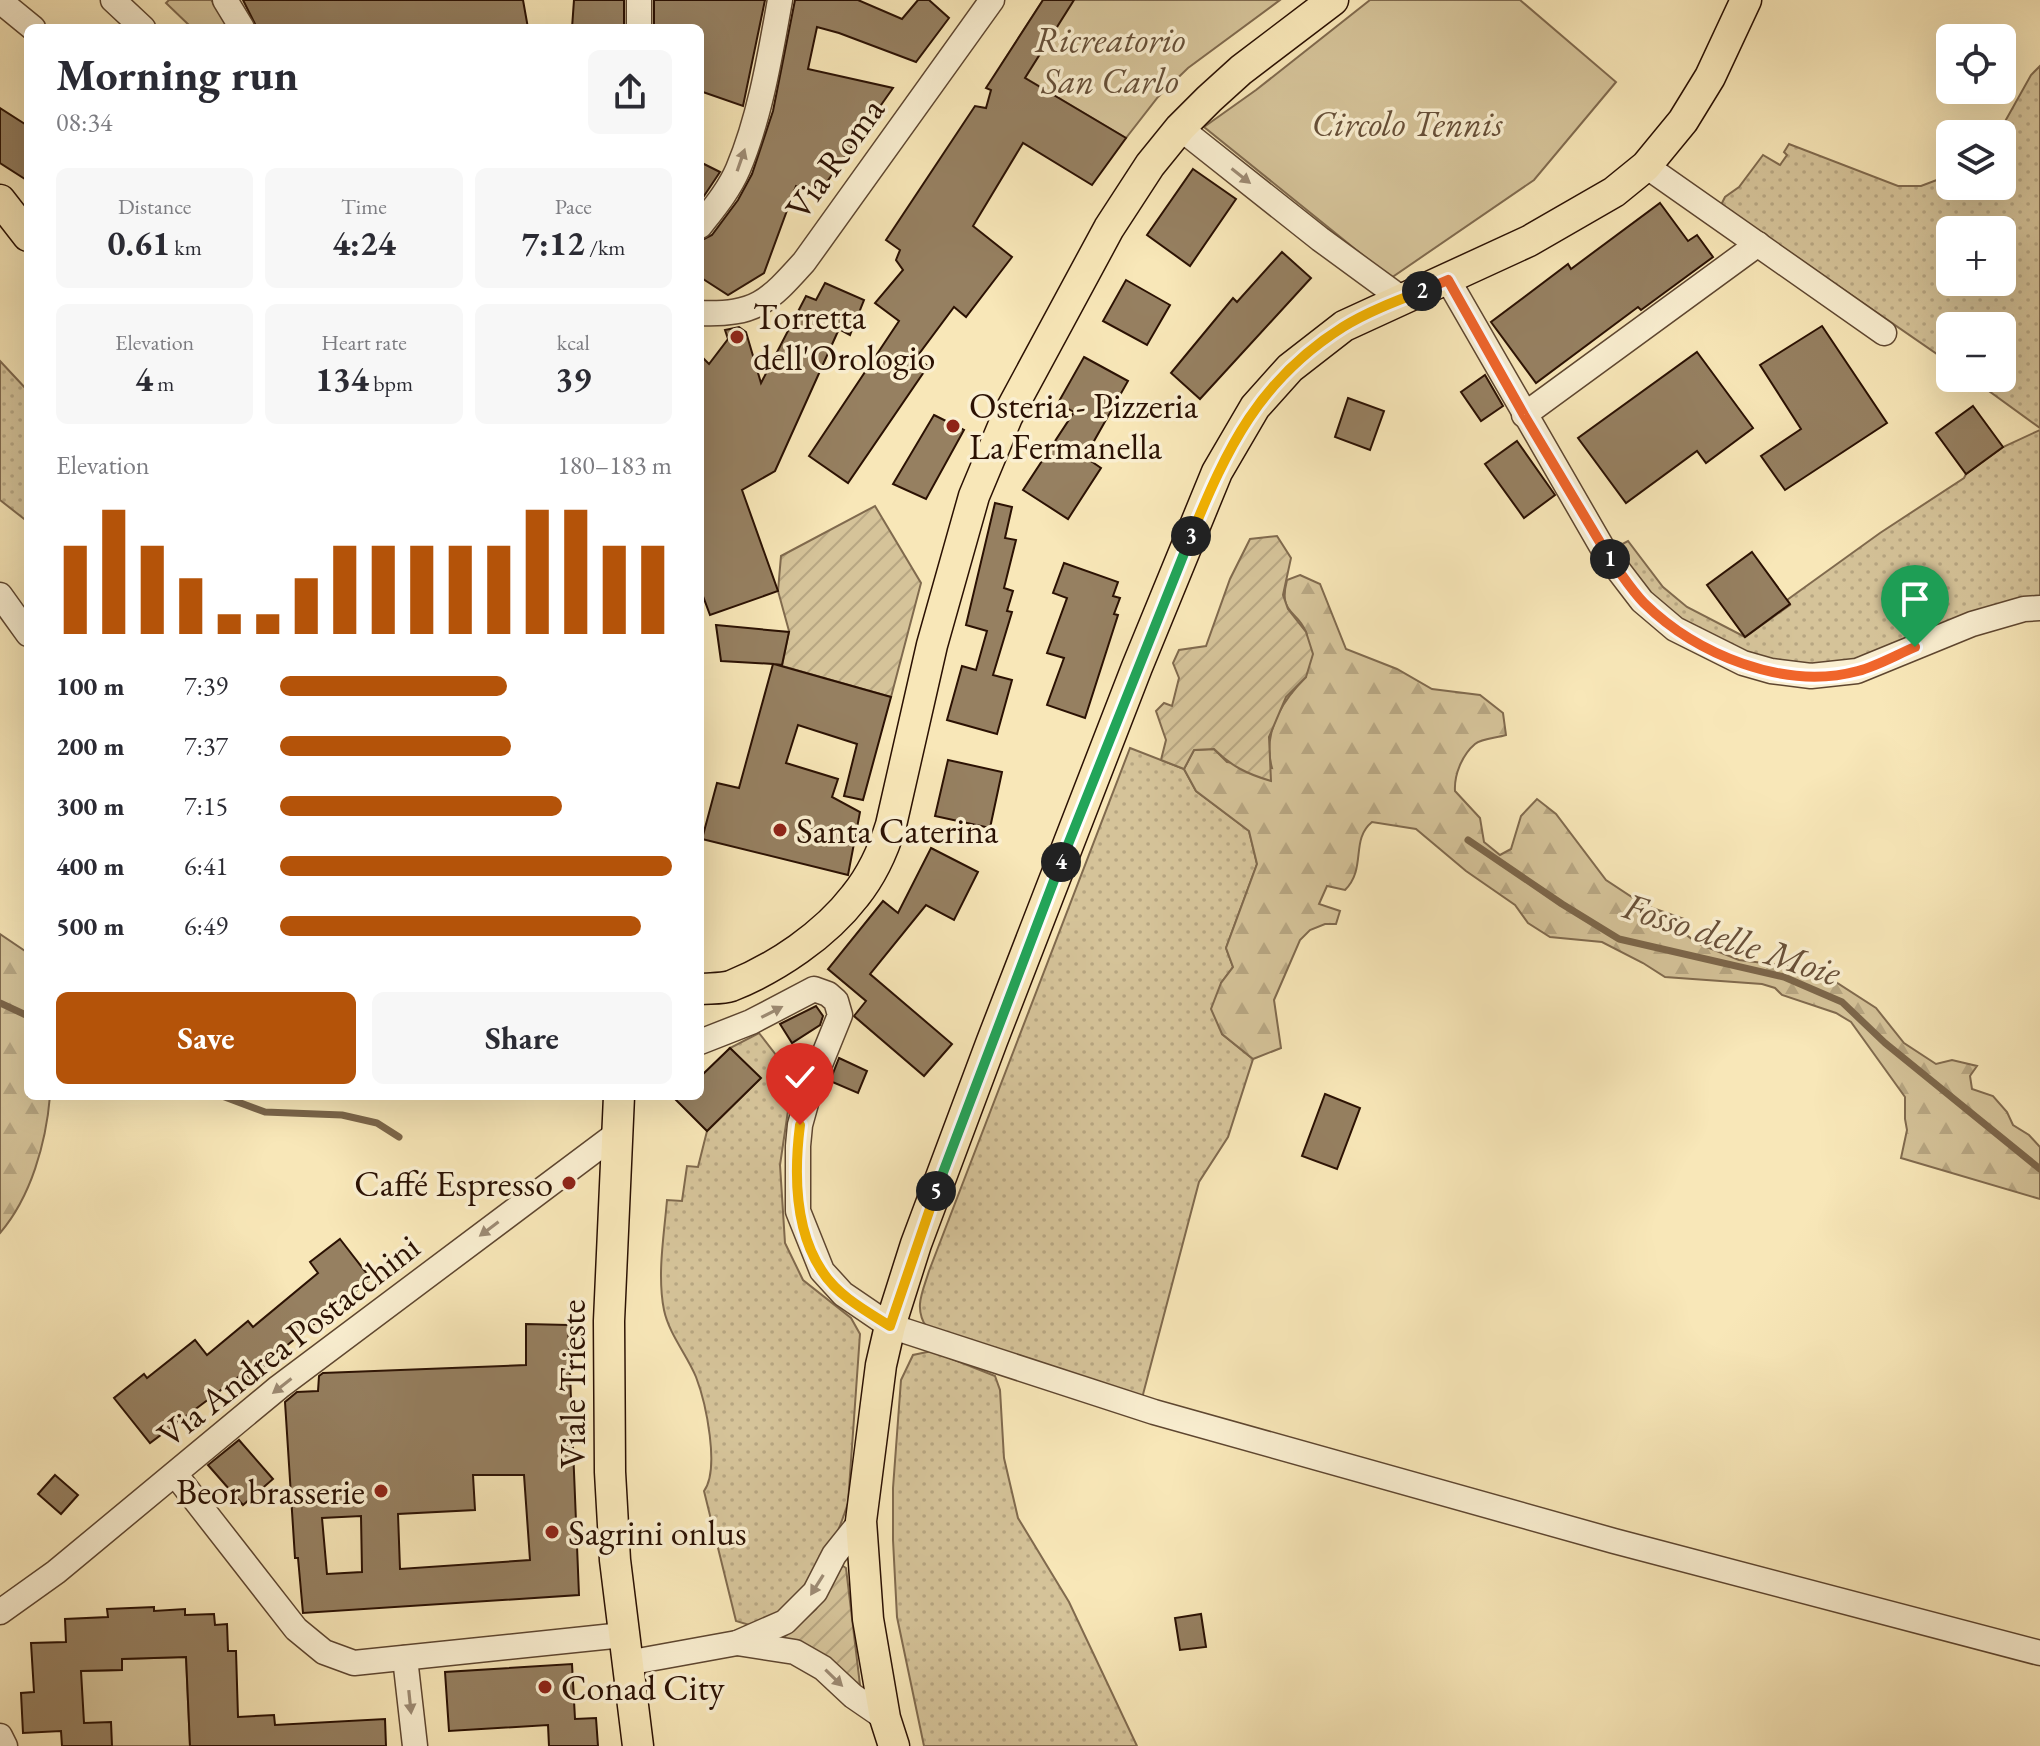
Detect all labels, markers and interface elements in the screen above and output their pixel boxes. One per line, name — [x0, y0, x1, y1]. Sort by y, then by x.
park label: Ricreatorio San Carlo — [1035, 16, 1186, 104]
map controls — [1936, 24, 2016, 392]
button: locate — [1936, 24, 2016, 104]
text: Morning run — [56, 46, 298, 103]
button: share — [588, 50, 672, 134]
street label: Via Roma — [774, 87, 895, 229]
park label: Circolo Tennis — [1311, 100, 1504, 147]
text: 08:34 — [56, 105, 112, 139]
button: layers — [1936, 120, 2016, 200]
one-way arrow — [735, 148, 747, 172]
one-way arrow — [1231, 168, 1251, 184]
text: Distance — [118, 192, 191, 221]
text: Time — [341, 192, 387, 221]
text: Pace — [555, 192, 592, 221]
button: + — [1936, 216, 2016, 296]
text: 0.61 — [108, 221, 170, 265]
text: 4:24 — [332, 221, 396, 265]
text: 7:12 — [521, 221, 585, 265]
text: km — [170, 233, 202, 262]
text: /km — [585, 233, 625, 262]
pin: 2 — [1402, 271, 1442, 311]
text: 2 — [1416, 276, 1428, 305]
place label: Torretta dell'Orologio — [753, 293, 935, 381]
button: − — [1936, 312, 2016, 392]
text: Elevation — [115, 328, 194, 357]
text: Heart rate — [321, 328, 407, 357]
text: kcal — [557, 328, 590, 357]
marker: Torretta dell'Orologio — [728, 328, 746, 346]
text: 4 — [135, 357, 153, 401]
text: 134 — [315, 357, 369, 401]
text: 39 — [555, 357, 591, 401]
text: m — [153, 369, 174, 398]
text: bpm — [369, 369, 413, 398]
place label: Osteria - Pizzeria La Fermanella — [969, 382, 1199, 470]
marker: Osteria - Pizzeria La Fermanella — [944, 417, 962, 435]
text: Elevation — [56, 448, 150, 482]
text: 180–183 m — [557, 448, 672, 482]
pin: 3 — [1171, 516, 1211, 556]
text: 3 — [1185, 521, 1197, 550]
pin: 1 — [1590, 539, 1630, 579]
text: 1 — [1604, 544, 1616, 573]
pin — [1881, 565, 1949, 647]
icon: arrive — [1893, 577, 1937, 621]
text: 100 m — [56, 669, 124, 703]
text: 7:39 — [184, 669, 228, 703]
text: 200 m — [56, 729, 124, 763]
text: 7:37 — [184, 729, 228, 763]
text: 300 m — [56, 789, 124, 823]
text: 7:15 — [184, 789, 228, 823]
place label: Santa Caterina — [796, 807, 999, 854]
marker: Santa Caterina — [771, 821, 789, 839]
pin: 4 — [1041, 842, 1081, 882]
text: 4 — [1055, 847, 1067, 876]
text: 400 m — [56, 849, 124, 883]
text: 6:41 — [184, 849, 228, 883]
water label: Fosso delle Moie — [1616, 880, 1848, 997]
text: 500 m — [56, 909, 124, 943]
text: 6:49 — [184, 909, 228, 943]
button: Save — [56, 992, 356, 1084]
button: Share — [372, 992, 672, 1084]
one-way arrow — [760, 1005, 783, 1019]
pin — [766, 1043, 834, 1125]
icon: check — [778, 1055, 822, 1099]
place label: Caffé Espresso — [354, 1160, 553, 1207]
pin: 5 — [916, 1171, 956, 1211]
marker: Caffé Espresso — [560, 1174, 578, 1192]
text: 5 — [930, 1176, 942, 1205]
one-way arrow — [479, 1221, 500, 1237]
street label: Via Andrea Postacchini — [148, 1223, 429, 1458]
street label: Viale Trieste — [549, 1300, 596, 1468]
one-way arrow — [272, 1377, 292, 1393]
place label: Beor brasserie — [176, 1468, 365, 1515]
marker: Beor brasserie — [372, 1482, 390, 1500]
place label: Sagrini onlus — [568, 1509, 747, 1556]
marker: Sagrini onlus — [543, 1523, 561, 1541]
one-way arrow — [810, 1574, 824, 1596]
place label: Conad City — [561, 1664, 725, 1711]
one-way arrow — [824, 1669, 843, 1687]
marker: Conad City — [536, 1678, 554, 1696]
one-way arrow — [403, 1690, 416, 1715]

